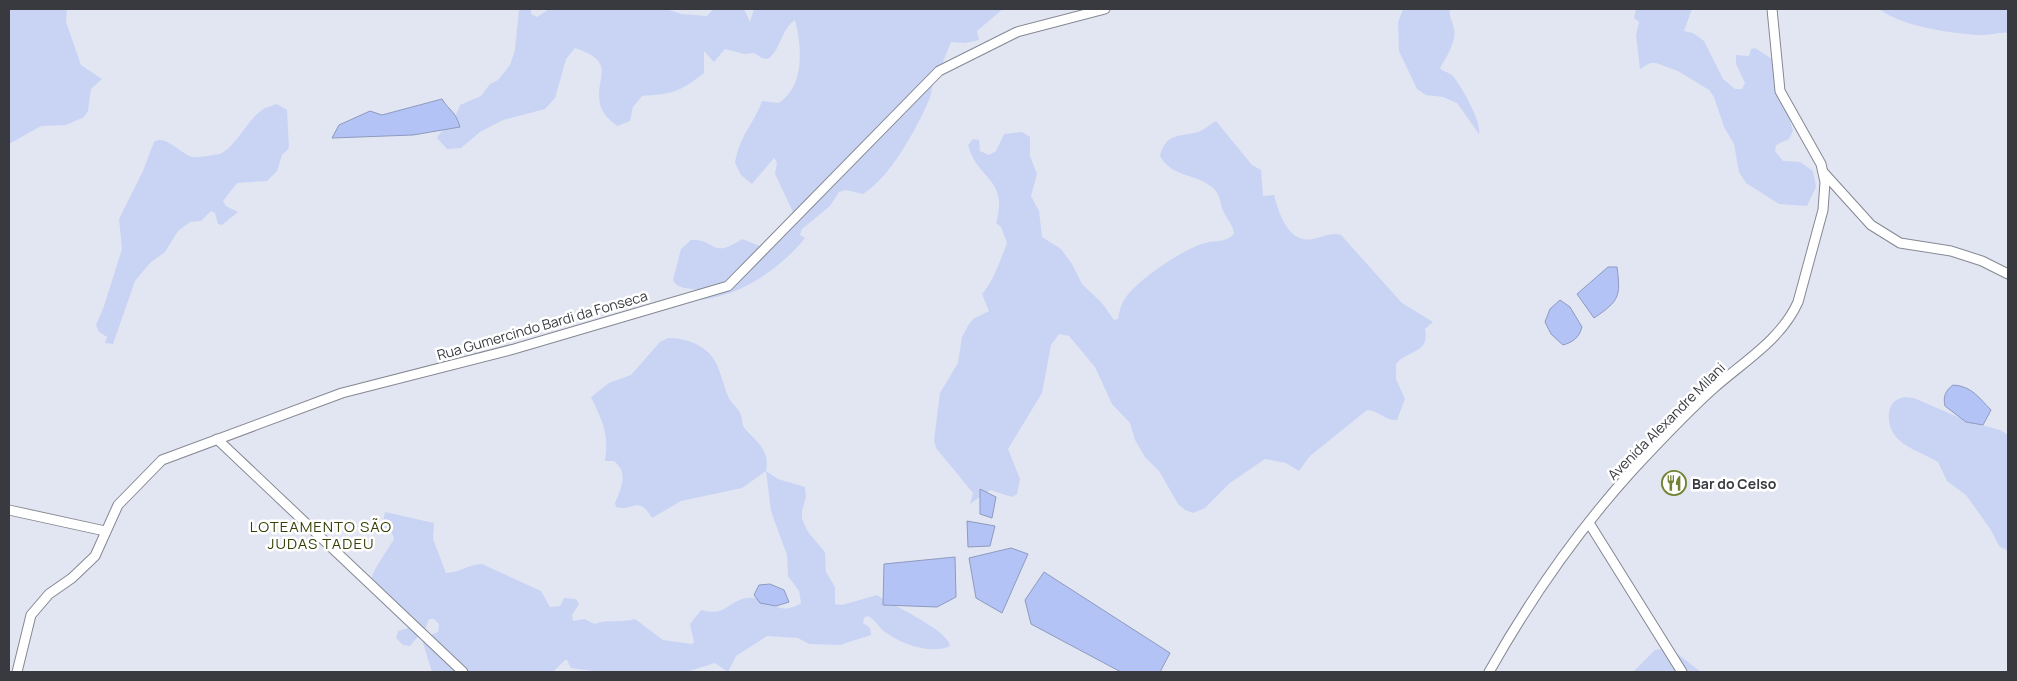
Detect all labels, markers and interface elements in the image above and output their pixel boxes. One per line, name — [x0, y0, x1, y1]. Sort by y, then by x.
street label: Rua Gumercindo Bardi da Fonseca — [434, 286, 650, 364]
street label: Avenida Alexandre Milani — [1603, 358, 1729, 484]
restaurant icon: Bar do Celso — [1661, 470, 1687, 496]
place label: Bar do Celso — [1692, 474, 1777, 493]
district label: LOTEAMENTO SÃO JUDAS TADEU — [250, 516, 392, 554]

